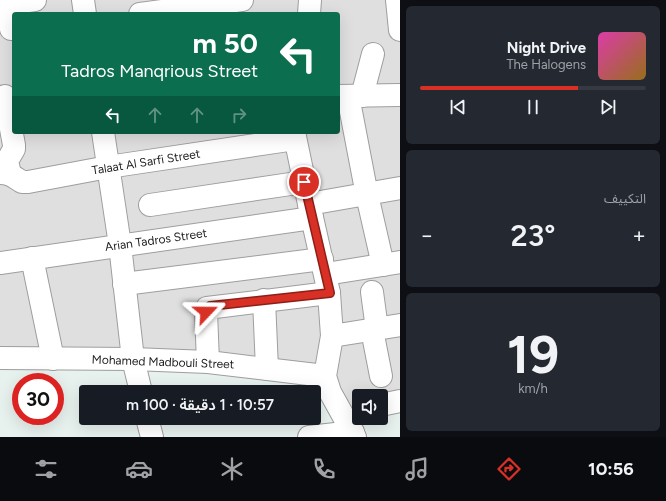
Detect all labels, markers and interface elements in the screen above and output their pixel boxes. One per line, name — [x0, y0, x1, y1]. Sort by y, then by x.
text: 50 m — [192, 26, 258, 60]
icon: left — [272, 28, 324, 80]
text: Night Drive — [507, 39, 586, 57]
text: The Halogens — [506, 57, 586, 72]
text: Tadros Manqrious Street — [61, 60, 258, 82]
icon: previous — [447, 96, 469, 118]
icon: pause — [522, 96, 544, 118]
icon: next — [597, 96, 619, 118]
icon: left — [102, 104, 124, 126]
icon: ahead — [144, 104, 166, 126]
icon: ahead — [186, 104, 208, 126]
icon: right — [228, 104, 250, 126]
street label: Talaat Al Sarfi Street — [91, 146, 202, 177]
pin — [287, 165, 321, 199]
icon: arrive — [293, 171, 315, 193]
text: التكييف — [604, 191, 646, 206]
text: 23° — [511, 217, 555, 254]
text: − — [420, 222, 434, 249]
text: + — [632, 222, 646, 249]
street label: Arian Tadros Street — [104, 226, 208, 254]
position arrow — [185, 291, 227, 333]
text: 19 — [507, 324, 559, 386]
street label: Mohamed Madbouli Street — [91, 353, 235, 372]
speed limit sign: 30 — [12, 373, 64, 425]
text: km/h — [518, 381, 548, 396]
map controls — [352, 389, 388, 425]
button: sound — [352, 389, 388, 425]
text: 10:57 · 1 دقيقة · 100 m — [126, 396, 274, 414]
icon: filters — [32, 455, 60, 483]
icon: car — [125, 455, 153, 483]
icon: climate — [218, 455, 246, 483]
icon: phone — [310, 455, 338, 483]
icon: music — [403, 455, 431, 483]
icon: directions — [495, 455, 523, 483]
text: 10:56 — [588, 458, 634, 480]

